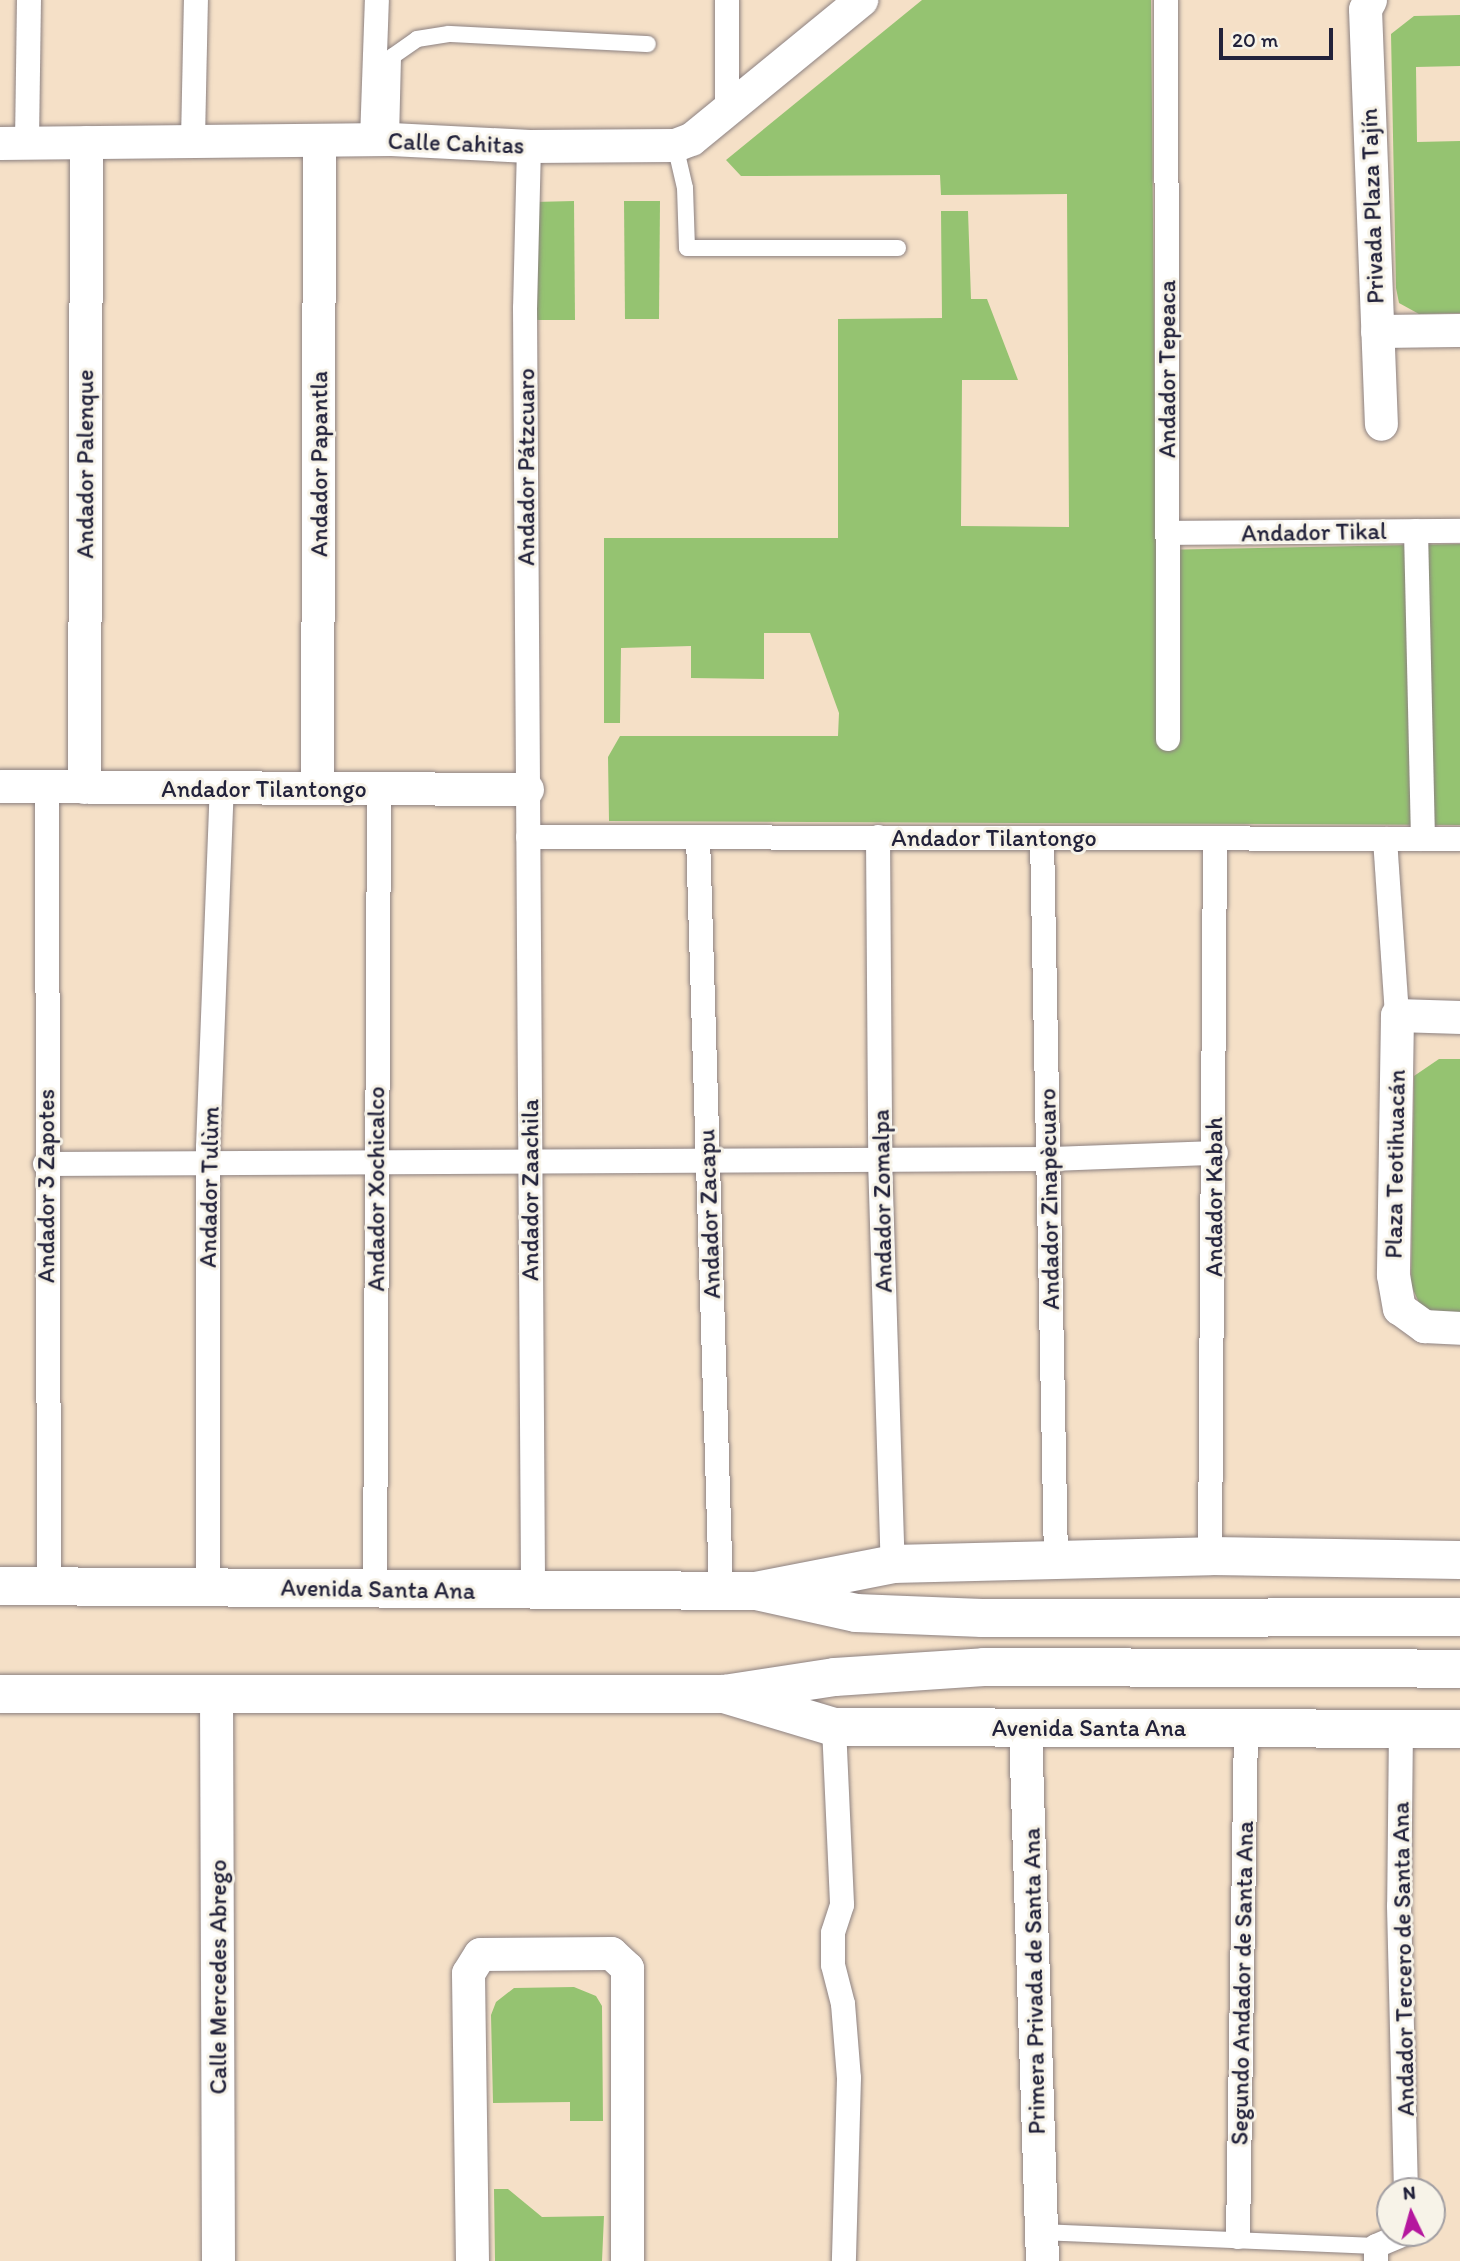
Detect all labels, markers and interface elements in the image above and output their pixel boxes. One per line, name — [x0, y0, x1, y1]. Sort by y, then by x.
scale bar — [1222, 14, 1336, 58]
text: 20 m — [1232, 27, 1278, 52]
street label: Privada Plaza Tajín — [1354, 109, 1390, 303]
street label: Calle Cahitas — [387, 126, 525, 160]
street label: Andador Tepeaca — [1153, 281, 1181, 457]
street label: Andador Pátzcuaro — [512, 368, 540, 566]
street label: Andador Palenque — [71, 370, 99, 558]
street label: Andador Papantla — [305, 371, 333, 557]
street label: Andador Tikal — [1241, 516, 1387, 548]
street label: Andador Tilantongo — [162, 775, 366, 803]
street label: Andador Tilantongo — [892, 824, 1096, 852]
street label: Plaza Teotihuacán — [1379, 1071, 1411, 1257]
street label: Andador Xochicalco — [362, 1086, 390, 1292]
street label: Andador 3 Zapotes — [32, 1088, 60, 1284]
street label: Andador Zinapècuaro — [1033, 1088, 1065, 1310]
street label: Andador Zaachila — [516, 1099, 544, 1281]
street label: Andador Tulùm — [193, 1107, 225, 1267]
street label: Andador Zomalpa — [866, 1109, 898, 1293]
street label: Andador Kabah — [1200, 1118, 1228, 1276]
street label: Andador Zacapu — [692, 1129, 726, 1299]
street label: Avenida Santa Ana — [280, 1573, 476, 1605]
street label: Avenida Santa Ana — [992, 1714, 1186, 1742]
street label: Andador Tercero de Santa Ana — [1386, 1802, 1420, 2116]
street label: Segundo Andador de Santa Ana — [1225, 1820, 1259, 2146]
street label: Primera Privada de Santa Ana — [1017, 1827, 1051, 2135]
street label: Calle Mercedes Abrego — [204, 1860, 232, 2094]
north arrow — [1376, 2177, 1446, 2247]
text: N — [1402, 2181, 1417, 2205]

